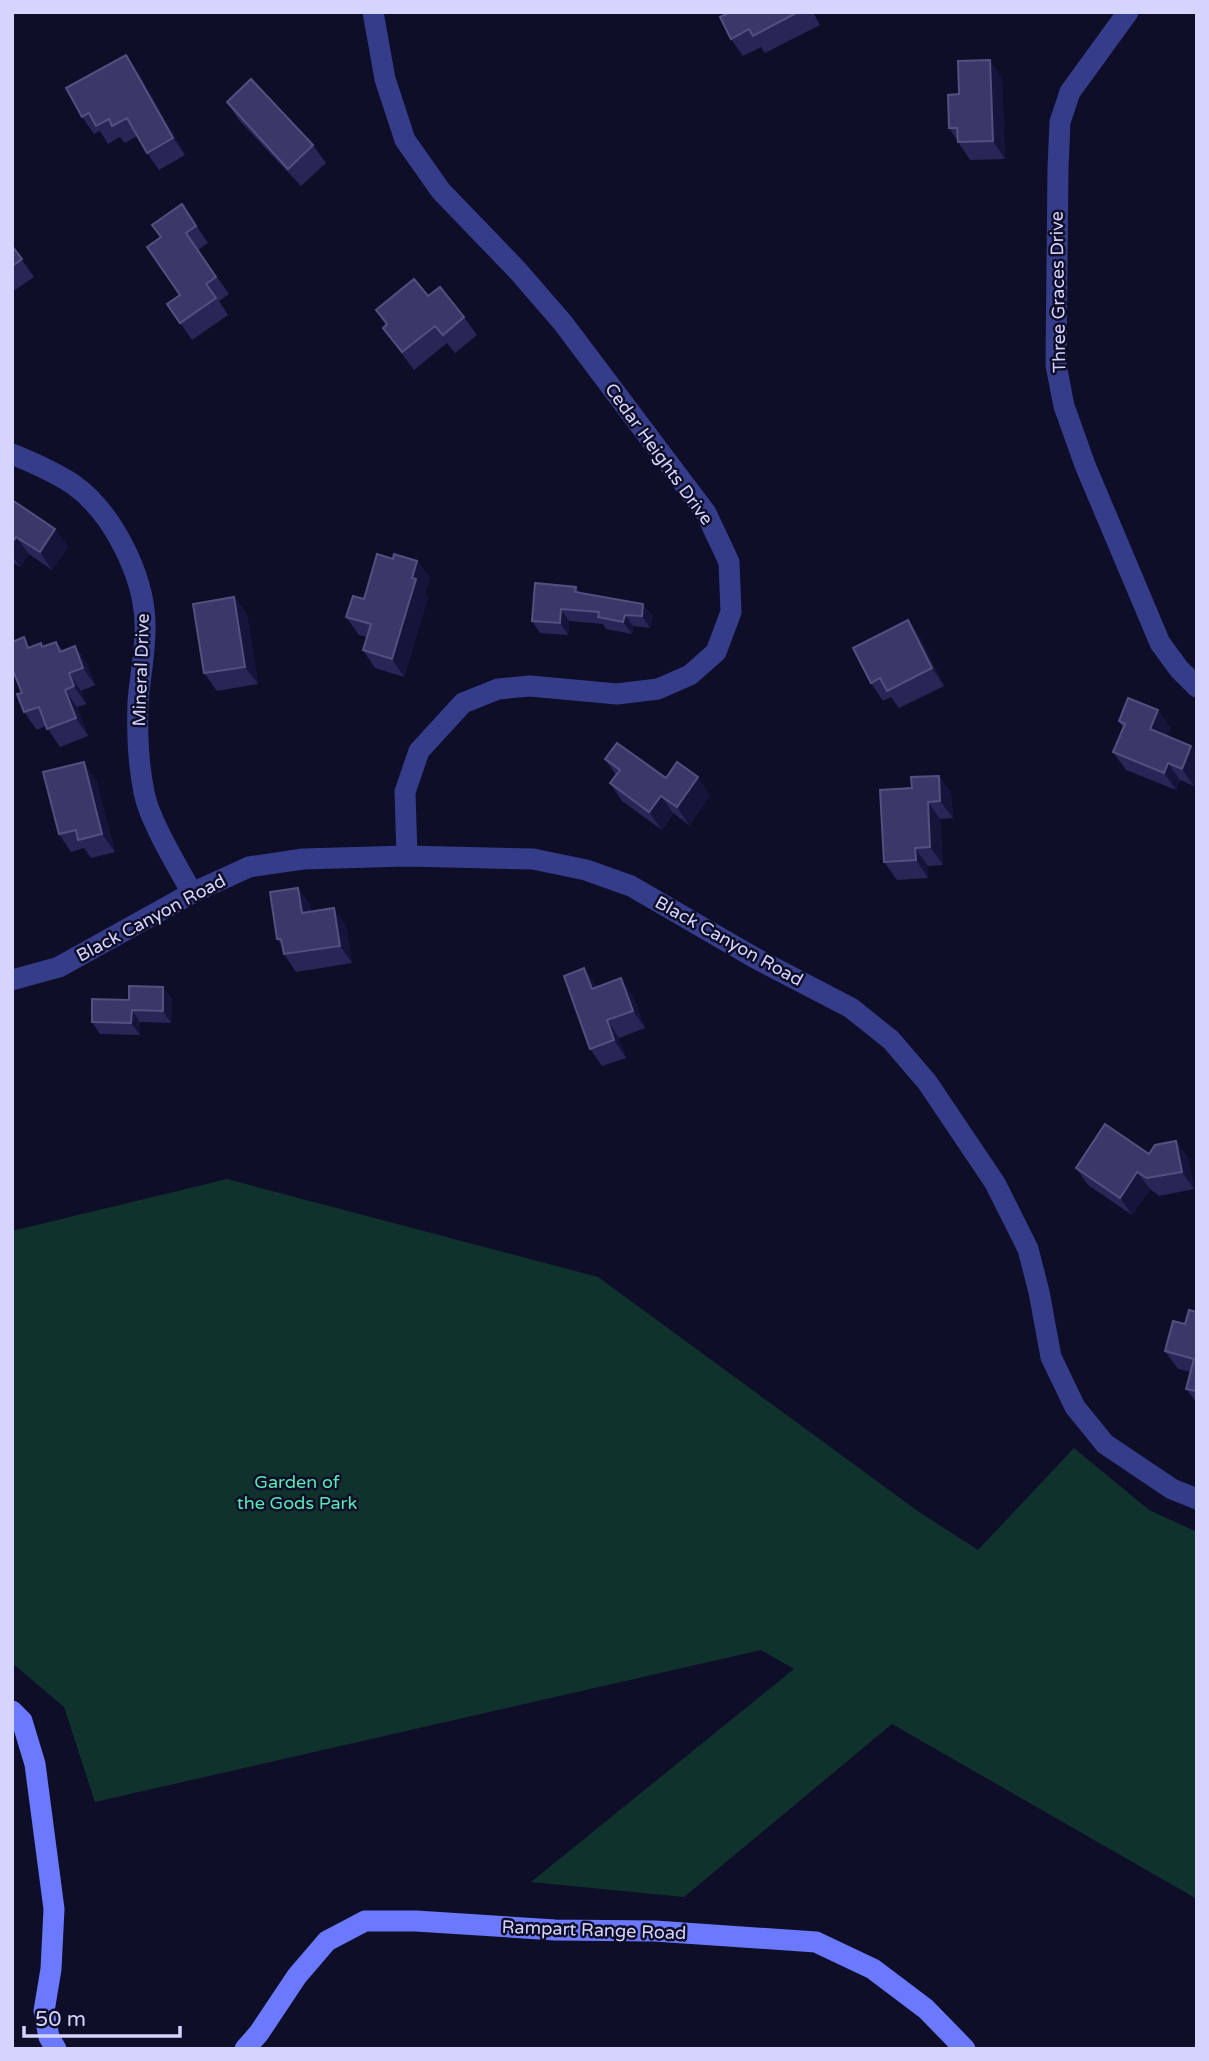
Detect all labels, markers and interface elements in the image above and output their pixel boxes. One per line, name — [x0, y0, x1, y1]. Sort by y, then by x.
street label: Three Graces Drive — [1046, 211, 1070, 373]
street label: Cedar Heights Drive — [600, 379, 718, 529]
street label: Mineral Drive — [128, 613, 154, 727]
street label: Black Canyon Road — [73, 869, 229, 967]
street label: Black Canyon Road — [651, 891, 807, 991]
park label: Garden of the Gods Park — [237, 1471, 357, 1514]
street label: Rampart Range Road — [501, 1916, 687, 1944]
scale bar — [24, 1994, 180, 2038]
text: 50 m — [35, 2007, 86, 2032]

